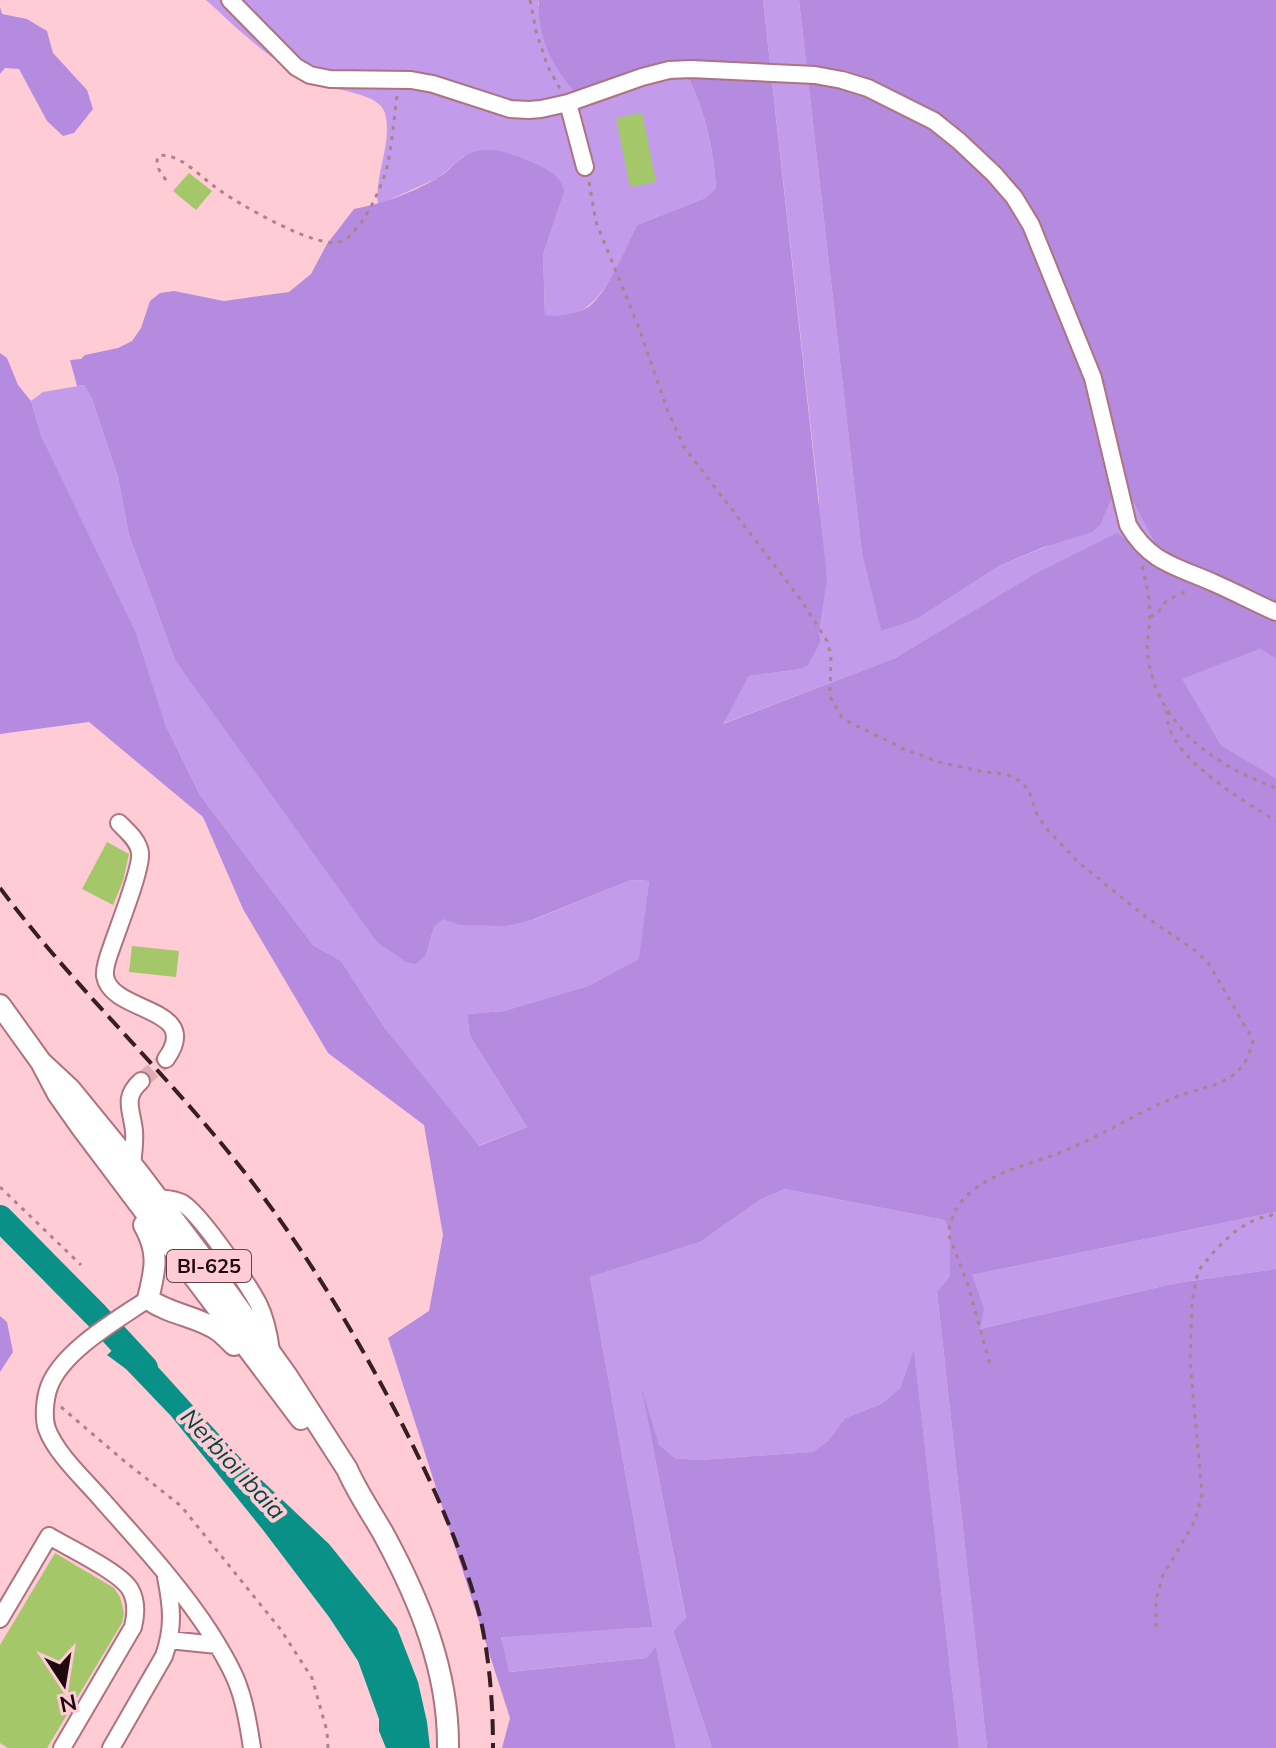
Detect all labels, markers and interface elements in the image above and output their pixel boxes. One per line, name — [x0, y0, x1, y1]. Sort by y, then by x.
road number: BI-625 — [167, 1250, 251, 1282]
water label: Nerbioi ibaia — [175, 1402, 292, 1525]
north arrow — [24, 1644, 104, 1724]
text: N — [57, 1688, 79, 1719]

